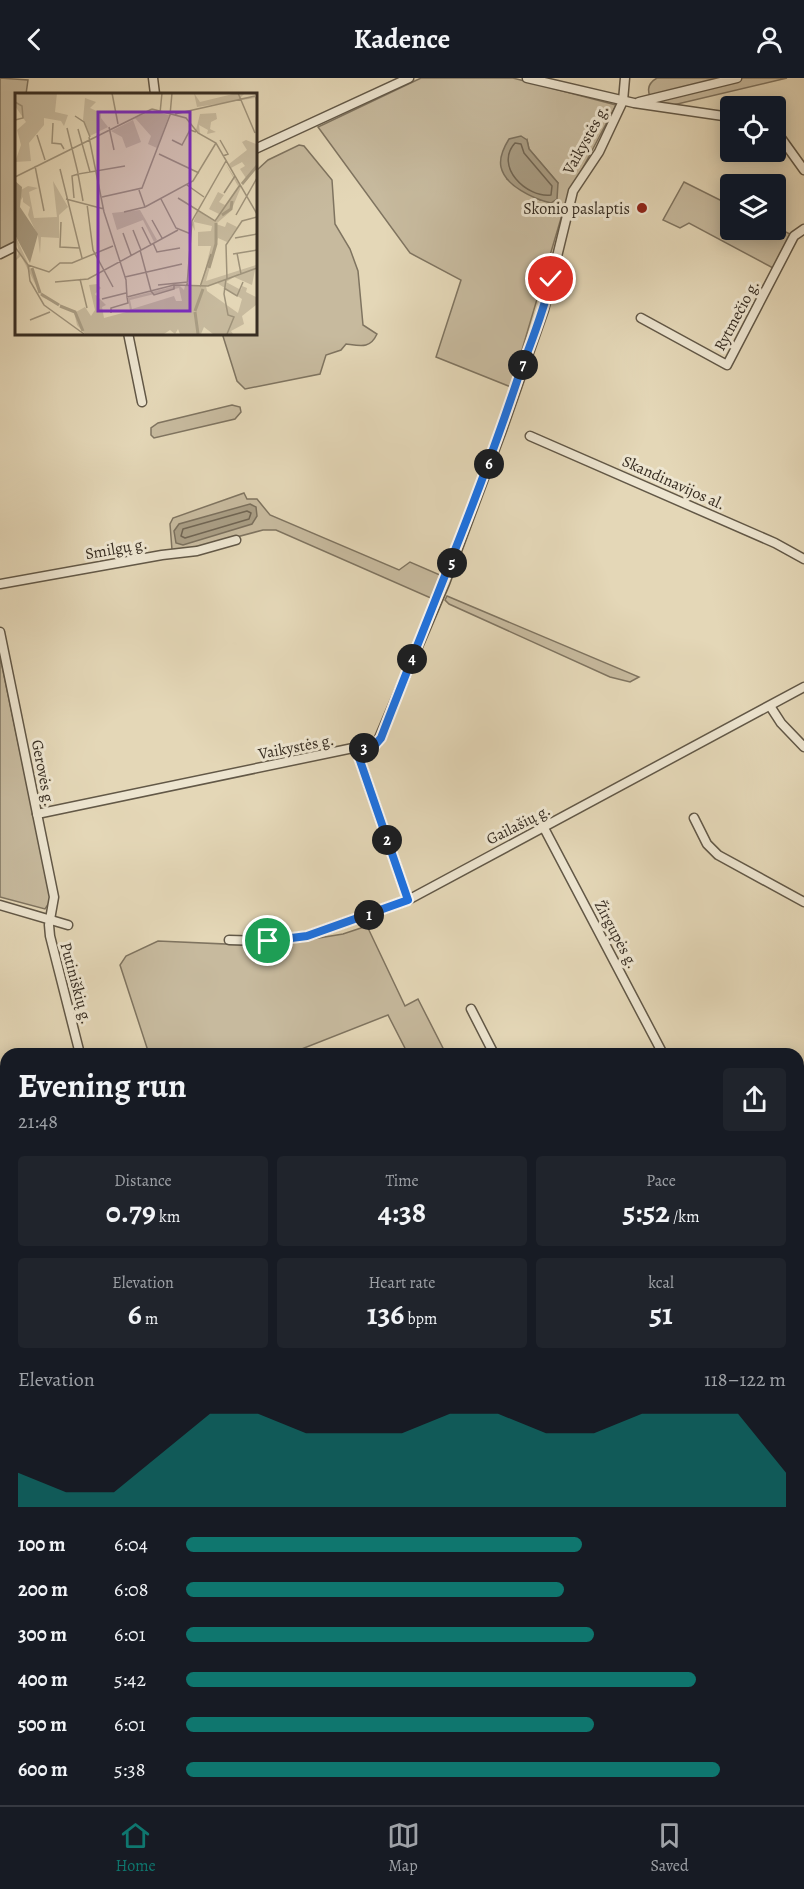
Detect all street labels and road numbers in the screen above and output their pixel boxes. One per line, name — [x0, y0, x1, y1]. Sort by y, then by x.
street label: Vaikystės g. — [557, 101, 614, 179]
street label: Rytmečio g. — [709, 276, 765, 355]
street label: Skandinavijos al. — [619, 450, 729, 515]
street label: Smilgų g. — [83, 533, 149, 565]
street label: Vaikystės g. — [255, 729, 336, 765]
street label: Gerovės g. — [26, 738, 60, 809]
street label: Gailašių g. — [482, 799, 554, 850]
street label: Žirgupės g. — [589, 896, 643, 973]
street label: Putiniškių g. — [55, 940, 98, 1027]

